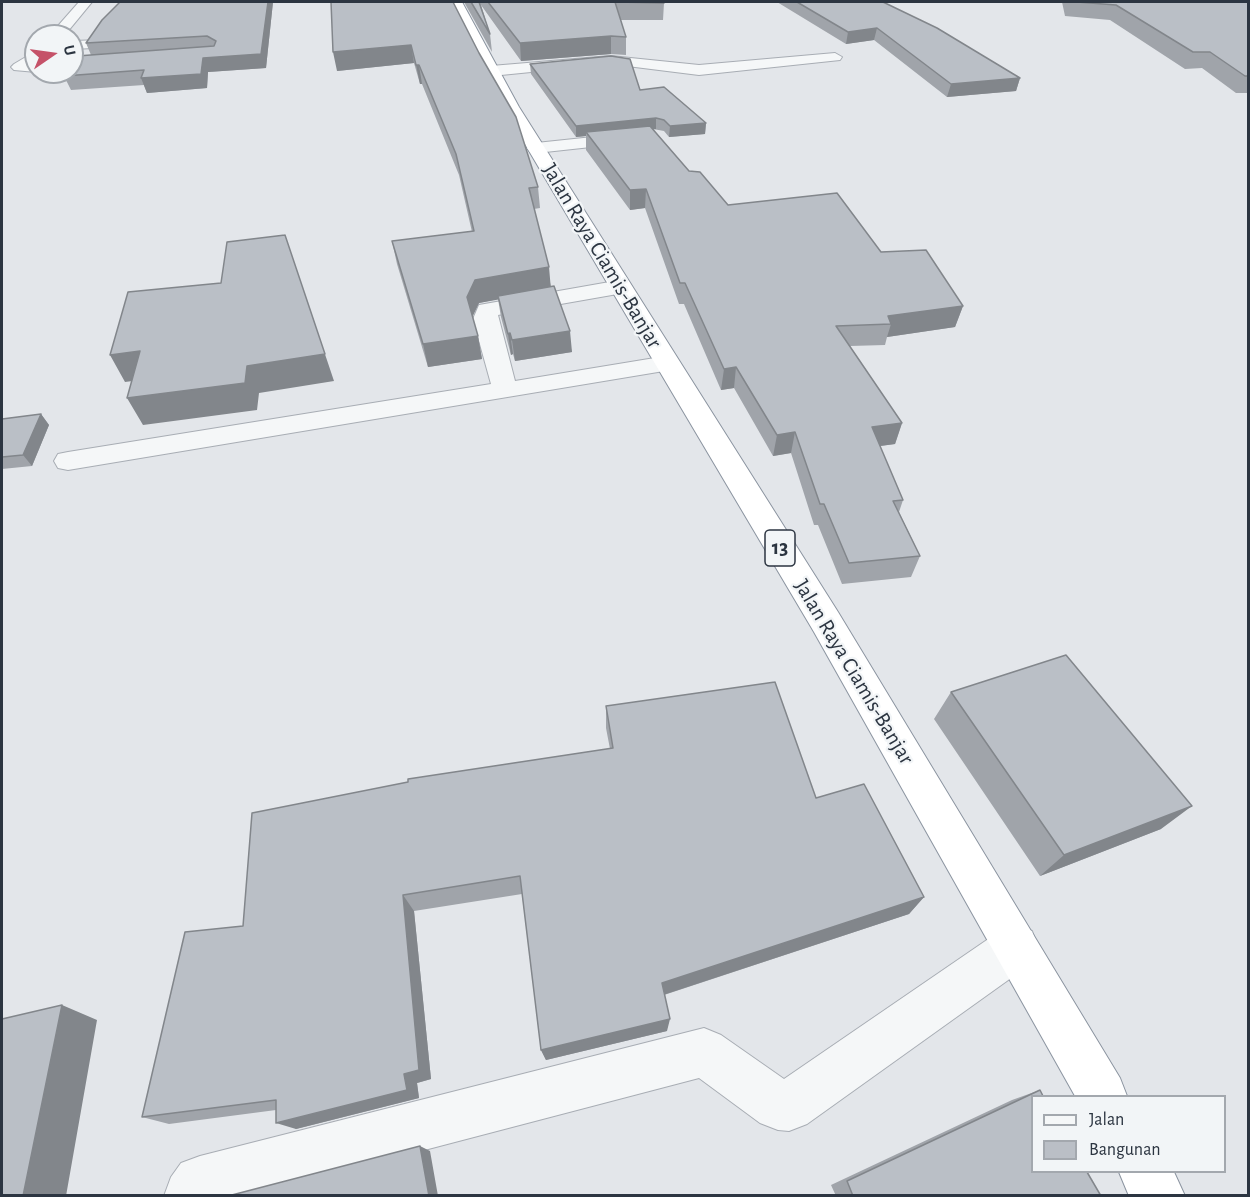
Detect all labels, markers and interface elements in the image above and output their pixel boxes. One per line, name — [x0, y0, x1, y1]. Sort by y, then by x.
north arrow — [24, 24, 84, 84]
text: U — [61, 44, 79, 57]
street label: Jalan Raya Ciamis-Banjar — [536, 159, 668, 353]
road number: 13 — [765, 530, 795, 566]
street label: Jalan Raya Ciamis-Banjar — [788, 575, 920, 769]
legend — [1031, 1095, 1226, 1173]
text: Jalan — [1089, 1111, 1124, 1129]
text: Bangunan — [1089, 1141, 1161, 1159]

